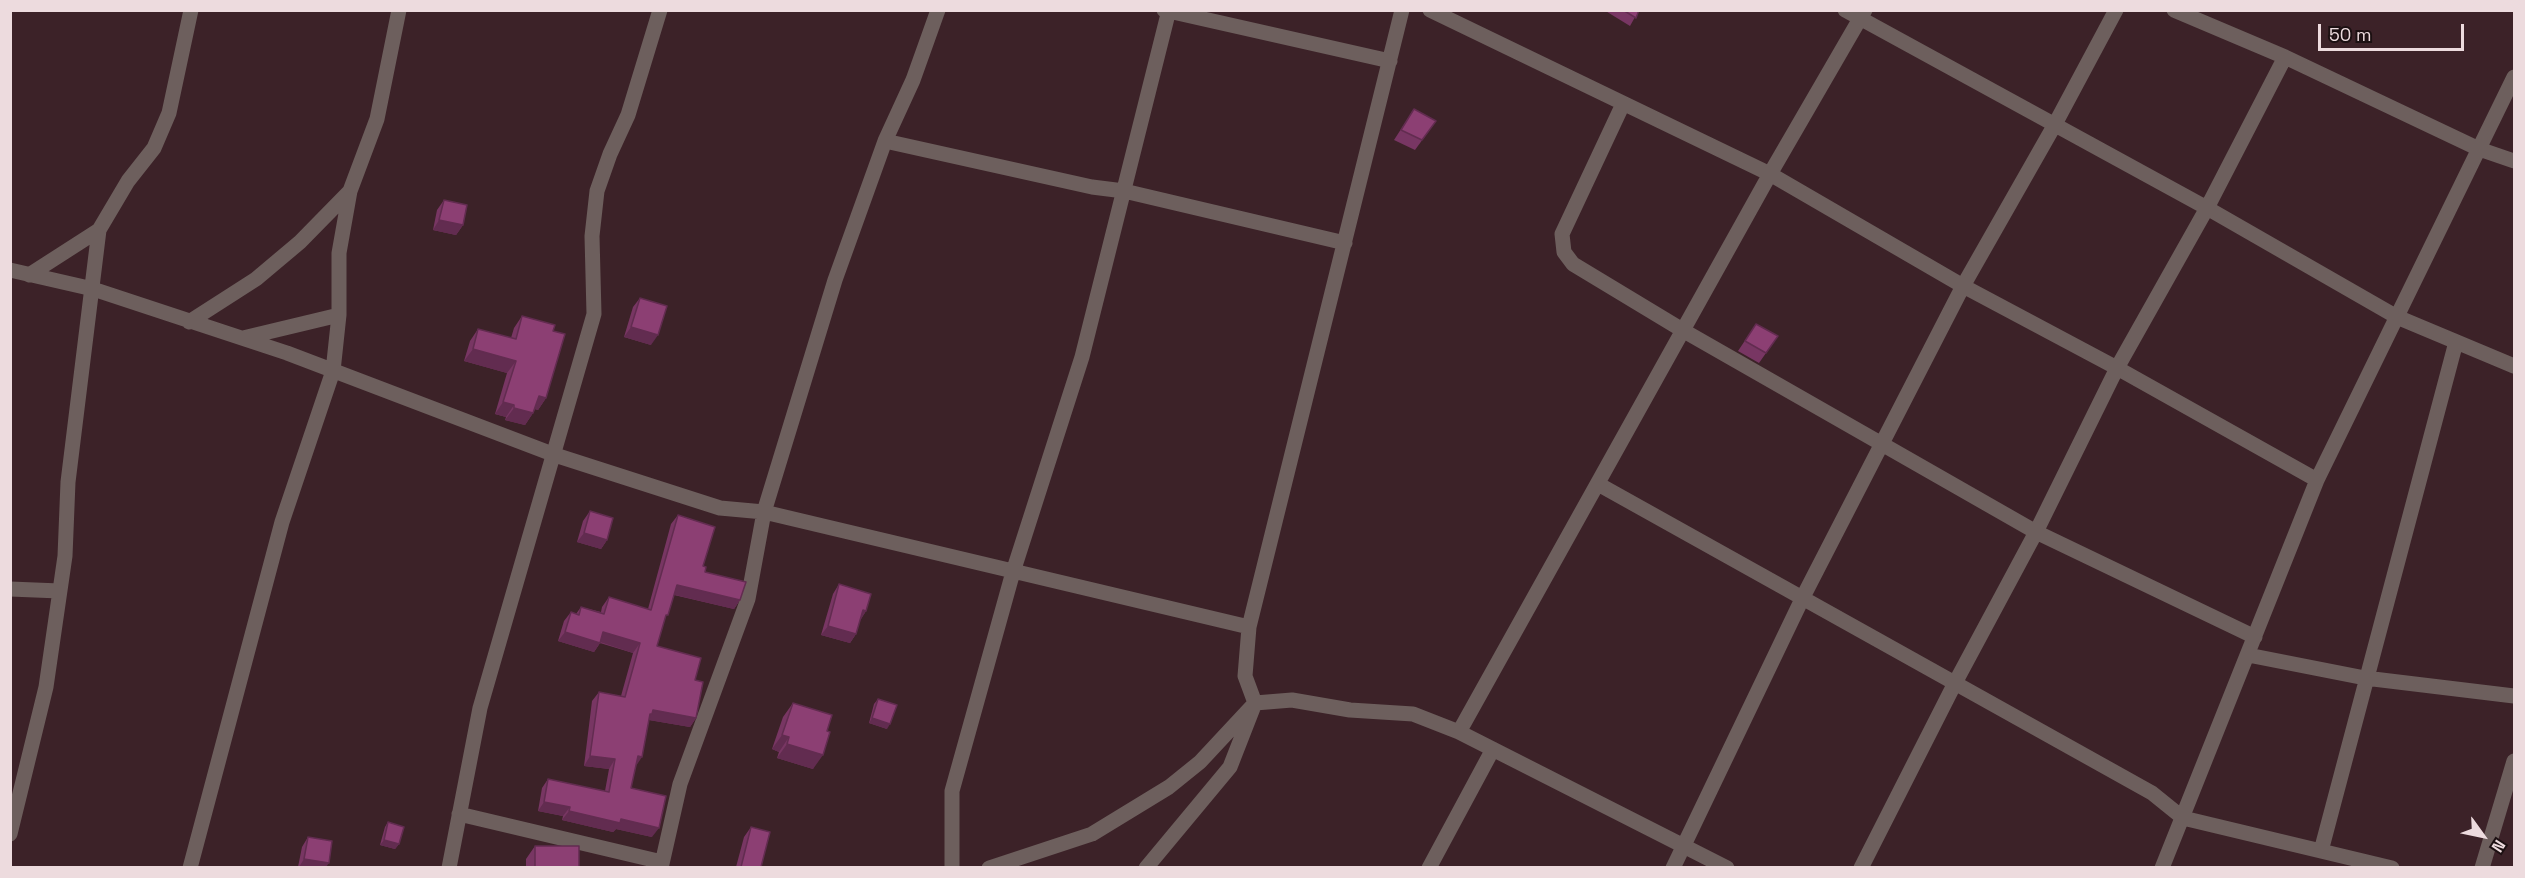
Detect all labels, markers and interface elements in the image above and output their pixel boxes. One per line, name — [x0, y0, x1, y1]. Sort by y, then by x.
scale bar — [2321, 12, 2466, 50]
text: 50 m — [2329, 23, 2371, 46]
north arrow — [2453, 806, 2513, 866]
text: N — [2487, 836, 2510, 856]

